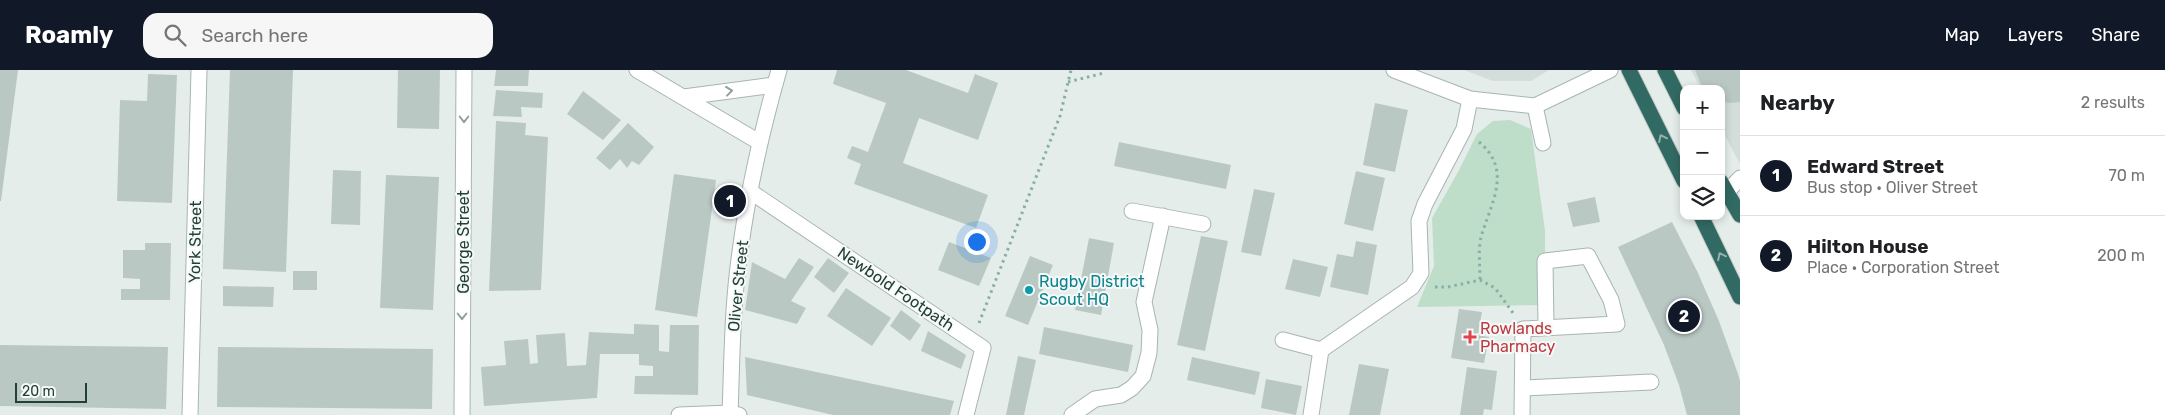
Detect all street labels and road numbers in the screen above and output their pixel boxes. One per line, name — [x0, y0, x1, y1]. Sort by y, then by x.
street label: George Street — [454, 190, 473, 294]
street label: York Street — [185, 201, 205, 283]
street label: Oliver Street — [724, 239, 752, 333]
street label: Newbold Footpath — [834, 243, 958, 335]

